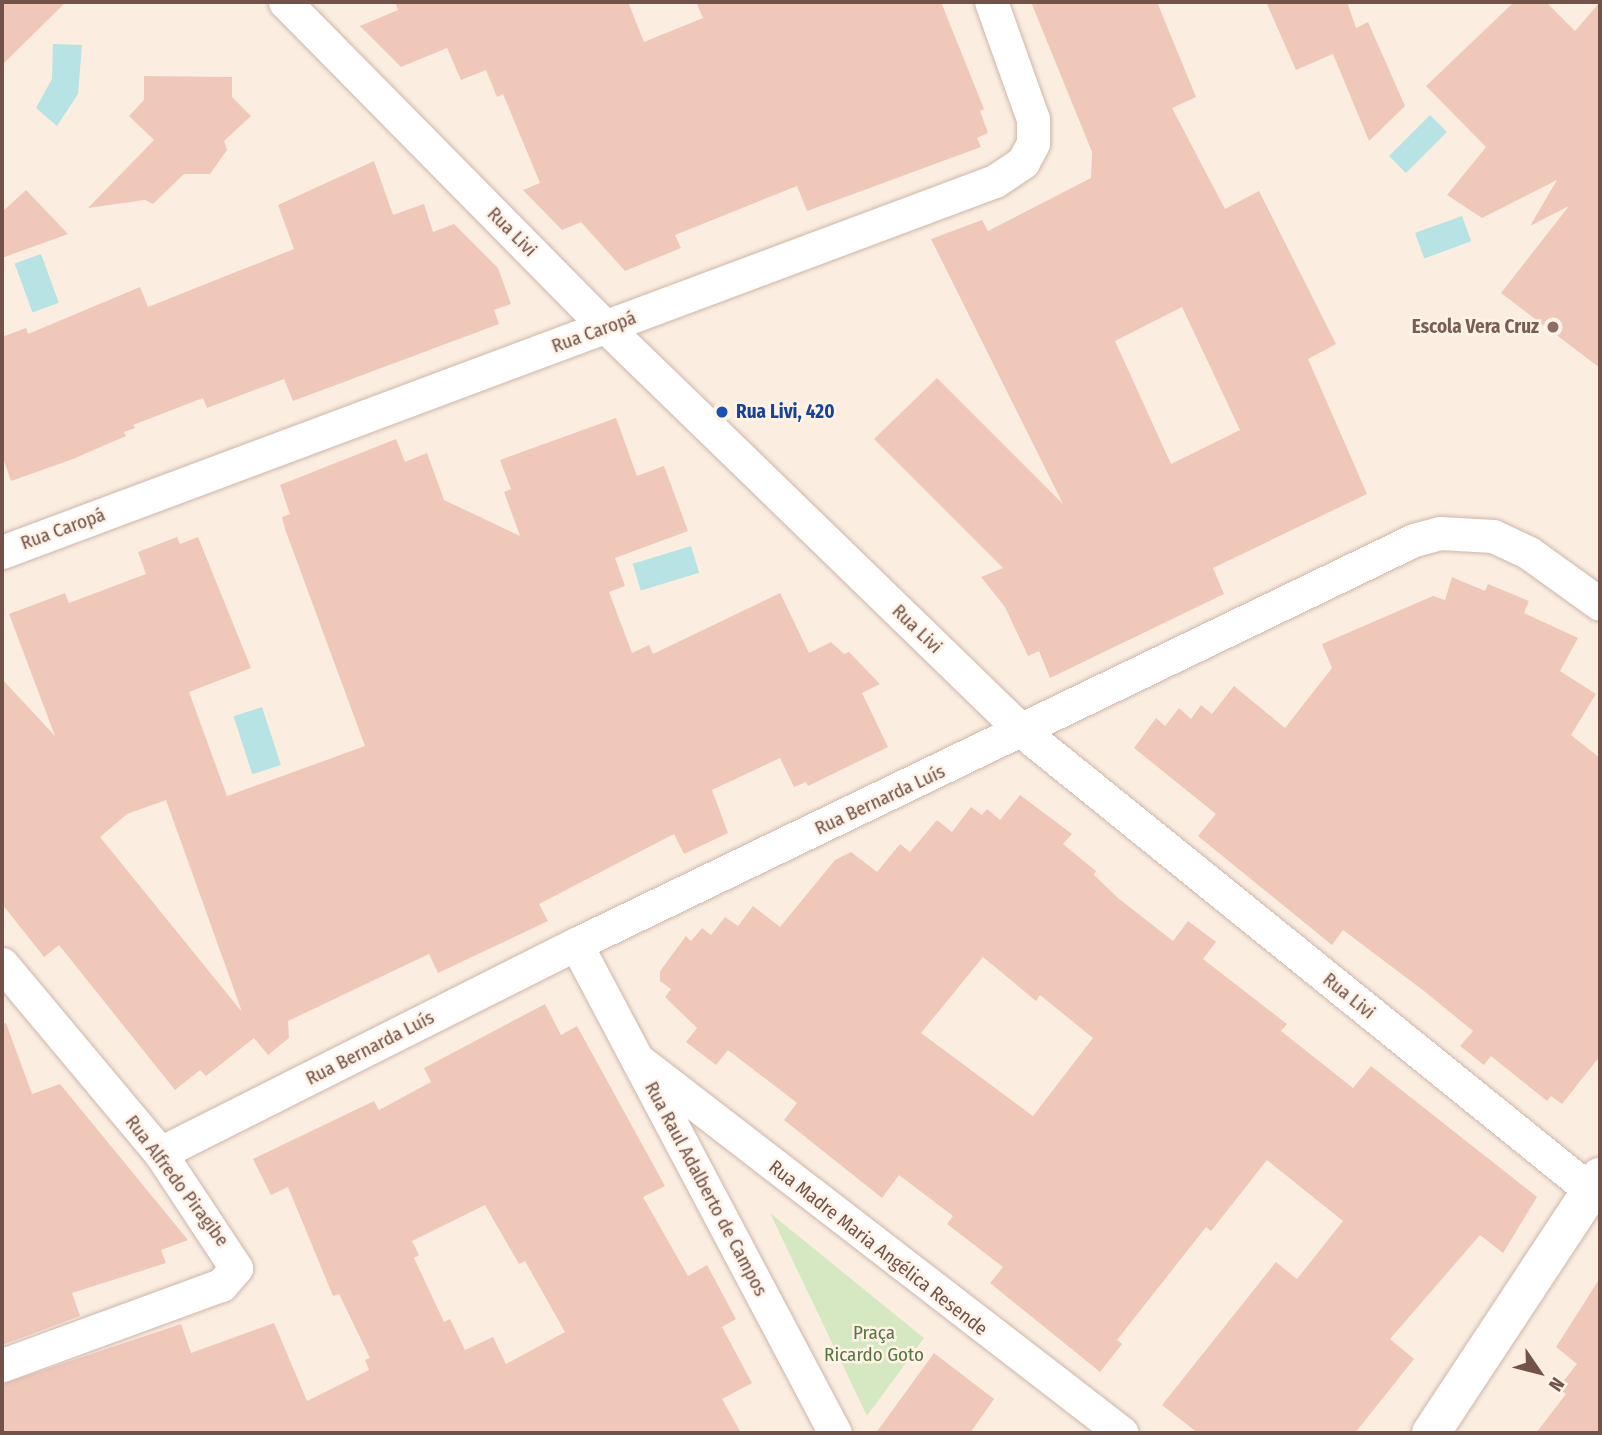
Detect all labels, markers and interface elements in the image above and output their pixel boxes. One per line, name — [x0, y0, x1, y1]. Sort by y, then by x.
street label: Rua Livi — [483, 203, 541, 261]
street label: Rua Caropá — [549, 306, 639, 358]
place label: Escola Vera Cruz — [1412, 316, 1539, 338]
marker: Escola Vera Cruz — [1545, 319, 1561, 335]
place label: Rua Livi, 420 — [736, 401, 835, 423]
marker: Rua Livi, 420 — [714, 404, 730, 420]
street label: Rua Caropá — [18, 503, 108, 555]
street label: Rua Livi — [887, 600, 947, 658]
street label: Rua Bernarda Luís — [811, 760, 949, 840]
street label: Rua Livi — [1318, 968, 1380, 1024]
street label: Rua Bernarda Luís — [302, 1006, 438, 1090]
street label: Rua Raul Adalberto de Campos — [640, 1078, 772, 1300]
street label: Rua Alfredo Piragibe — [120, 1111, 234, 1251]
street label: Rua Madre Maria Angélica Resende — [764, 1156, 992, 1340]
park label: Praça Ricardo Goto — [824, 1322, 924, 1366]
north arrow — [1504, 1337, 1574, 1407]
text: N — [1544, 1373, 1569, 1396]

